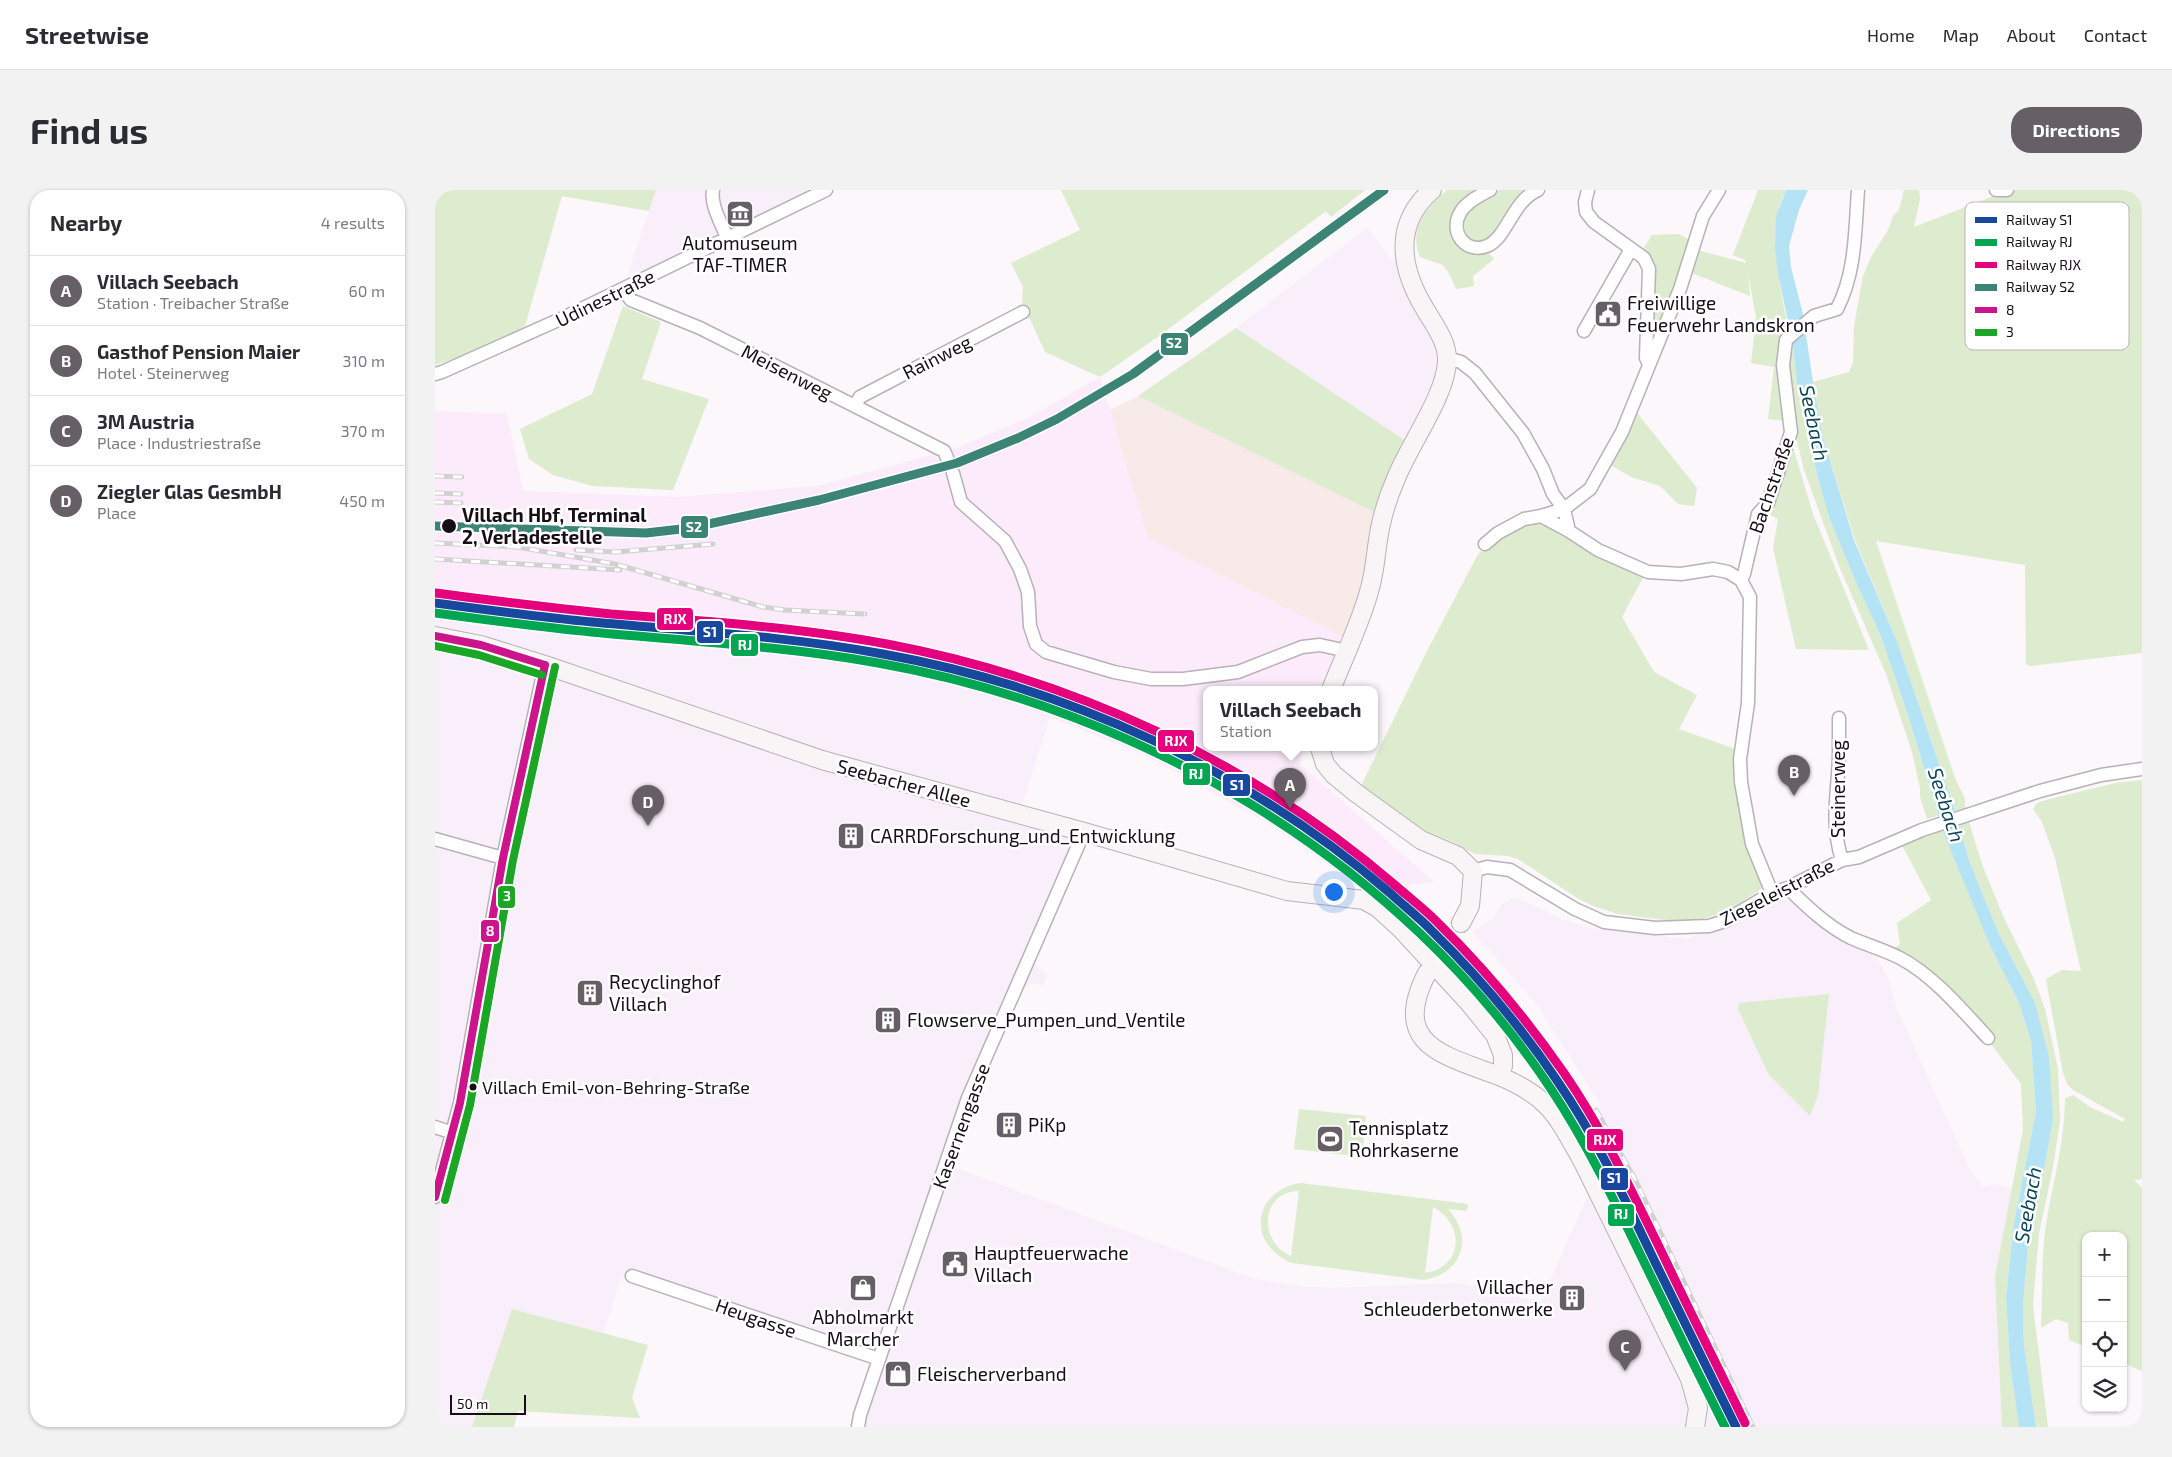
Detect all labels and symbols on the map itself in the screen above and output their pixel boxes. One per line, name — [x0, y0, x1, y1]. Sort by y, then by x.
museum icon: Automuseum TAF-TIMER — [725, 199, 755, 229]
legend — [1965, 202, 2129, 350]
text: Railway S1 — [2006, 211, 2073, 228]
place label: Automuseum TAF-TIMER — [682, 231, 798, 276]
text: Railway RJ — [2006, 233, 2073, 250]
text: Railway RJX — [2006, 256, 2082, 273]
street label: Udinestraße — [551, 264, 658, 331]
text: Railway S2 — [2006, 278, 2075, 295]
place label: Freiwillige Feuerwehr Landskron — [1627, 291, 1815, 336]
public building icon: Freiwillige Feuerwehr Landskron — [1593, 299, 1623, 329]
text: 8 — [2006, 301, 2015, 318]
text: 3 — [2006, 323, 2014, 340]
street label: Rainweg — [898, 329, 975, 384]
line badge: S2 — [1160, 332, 1189, 356]
text: S2 — [1166, 334, 1182, 351]
street label: Meisenweg — [738, 339, 837, 404]
water label: Seebach — [1795, 383, 1835, 463]
street label: Bachstraße — [1743, 434, 1798, 536]
place label: Villach Hbf, Terminal 2, Verladestelle — [462, 503, 647, 548]
line badge: S2 — [680, 515, 709, 539]
marker: Villach Hbf, Terminal 2, Verladestelle — [440, 517, 458, 535]
text: S2 — [686, 518, 702, 535]
line badge: RJX — [656, 607, 694, 631]
text: RJX — [663, 610, 687, 627]
line badge: S1 — [696, 620, 724, 644]
text: S1 — [703, 623, 717, 640]
line badge: RJ — [730, 633, 759, 657]
text: RJ — [738, 636, 752, 653]
line badge: RJX — [1157, 729, 1195, 753]
text: RJX — [1164, 732, 1188, 749]
street label: Steinerweg — [1826, 740, 1849, 838]
street label: Seebacher Allee — [835, 754, 973, 811]
pin: B — [1778, 755, 1810, 796]
line badge: RJ — [1182, 762, 1211, 786]
water label: Seebach — [1924, 764, 1970, 845]
text: RJ — [1189, 765, 1203, 782]
pin: A — [1274, 768, 1306, 809]
line badge: S1 — [1222, 773, 1251, 797]
text: S1 — [1230, 776, 1244, 793]
pin: D — [632, 785, 664, 826]
building icon: CARRDForschung_und_Entwicklung — [836, 821, 866, 851]
place label: CARRDForschung_und_Entwicklung — [870, 824, 1176, 847]
street label: Ziegeleistraße — [1716, 853, 1838, 930]
your location — [1321, 879, 1347, 905]
line badge: 3 — [497, 885, 516, 909]
text: 3 — [503, 887, 511, 904]
line badge: 8 — [480, 919, 500, 943]
text: 8 — [486, 922, 494, 939]
place label: Recyclinghof Villach — [609, 970, 721, 1015]
building icon: Recyclinghof Villach — [575, 978, 605, 1008]
building icon: Flowserve_Pumpen_und_Ventile — [873, 1005, 903, 1035]
place label: Flowserve_Pumpen_und_Ventile — [907, 1008, 1185, 1031]
street label: Kasernengasse — [927, 1060, 994, 1192]
place label: Villach Emil-von-Behring-Straße — [482, 1076, 750, 1098]
marker: Villach Emil-von-Behring-Straße — [468, 1082, 478, 1092]
building icon: PiKp — [994, 1110, 1024, 1140]
place label: PiKp — [1028, 1113, 1066, 1136]
place label: Tennisplatz Rohrkaserne — [1349, 1116, 1459, 1161]
sports icon: Tennisplatz Rohrkaserne — [1315, 1124, 1345, 1154]
line badge: RJX — [1586, 1128, 1624, 1152]
text: RJX — [1593, 1131, 1617, 1148]
water label: Seebach — [2009, 1165, 2046, 1245]
line badge: S1 — [1600, 1167, 1629, 1191]
text: S1 — [1607, 1169, 1621, 1186]
line badge: RJ — [1607, 1203, 1635, 1227]
text: RJ — [1614, 1205, 1628, 1222]
place label: Hauptfeuerwache Villach — [974, 1241, 1129, 1286]
public building icon: Hauptfeuerwache Villach — [940, 1249, 970, 1279]
shop icon: Abholmarkt Marcher — [848, 1273, 878, 1303]
place label: Villacher Schleuderbetonwerke — [1364, 1275, 1553, 1320]
building icon: Villacher Schleuderbetonwerke — [1557, 1283, 1587, 1313]
street label: Heugasse — [713, 1293, 800, 1342]
place label: Abholmarkt Marcher — [812, 1305, 914, 1350]
pin: C — [1609, 1330, 1641, 1371]
shop icon: Fleischerverband — [883, 1359, 913, 1389]
place label: Fleischerverband — [917, 1362, 1067, 1385]
scale bar — [450, 1392, 526, 1415]

